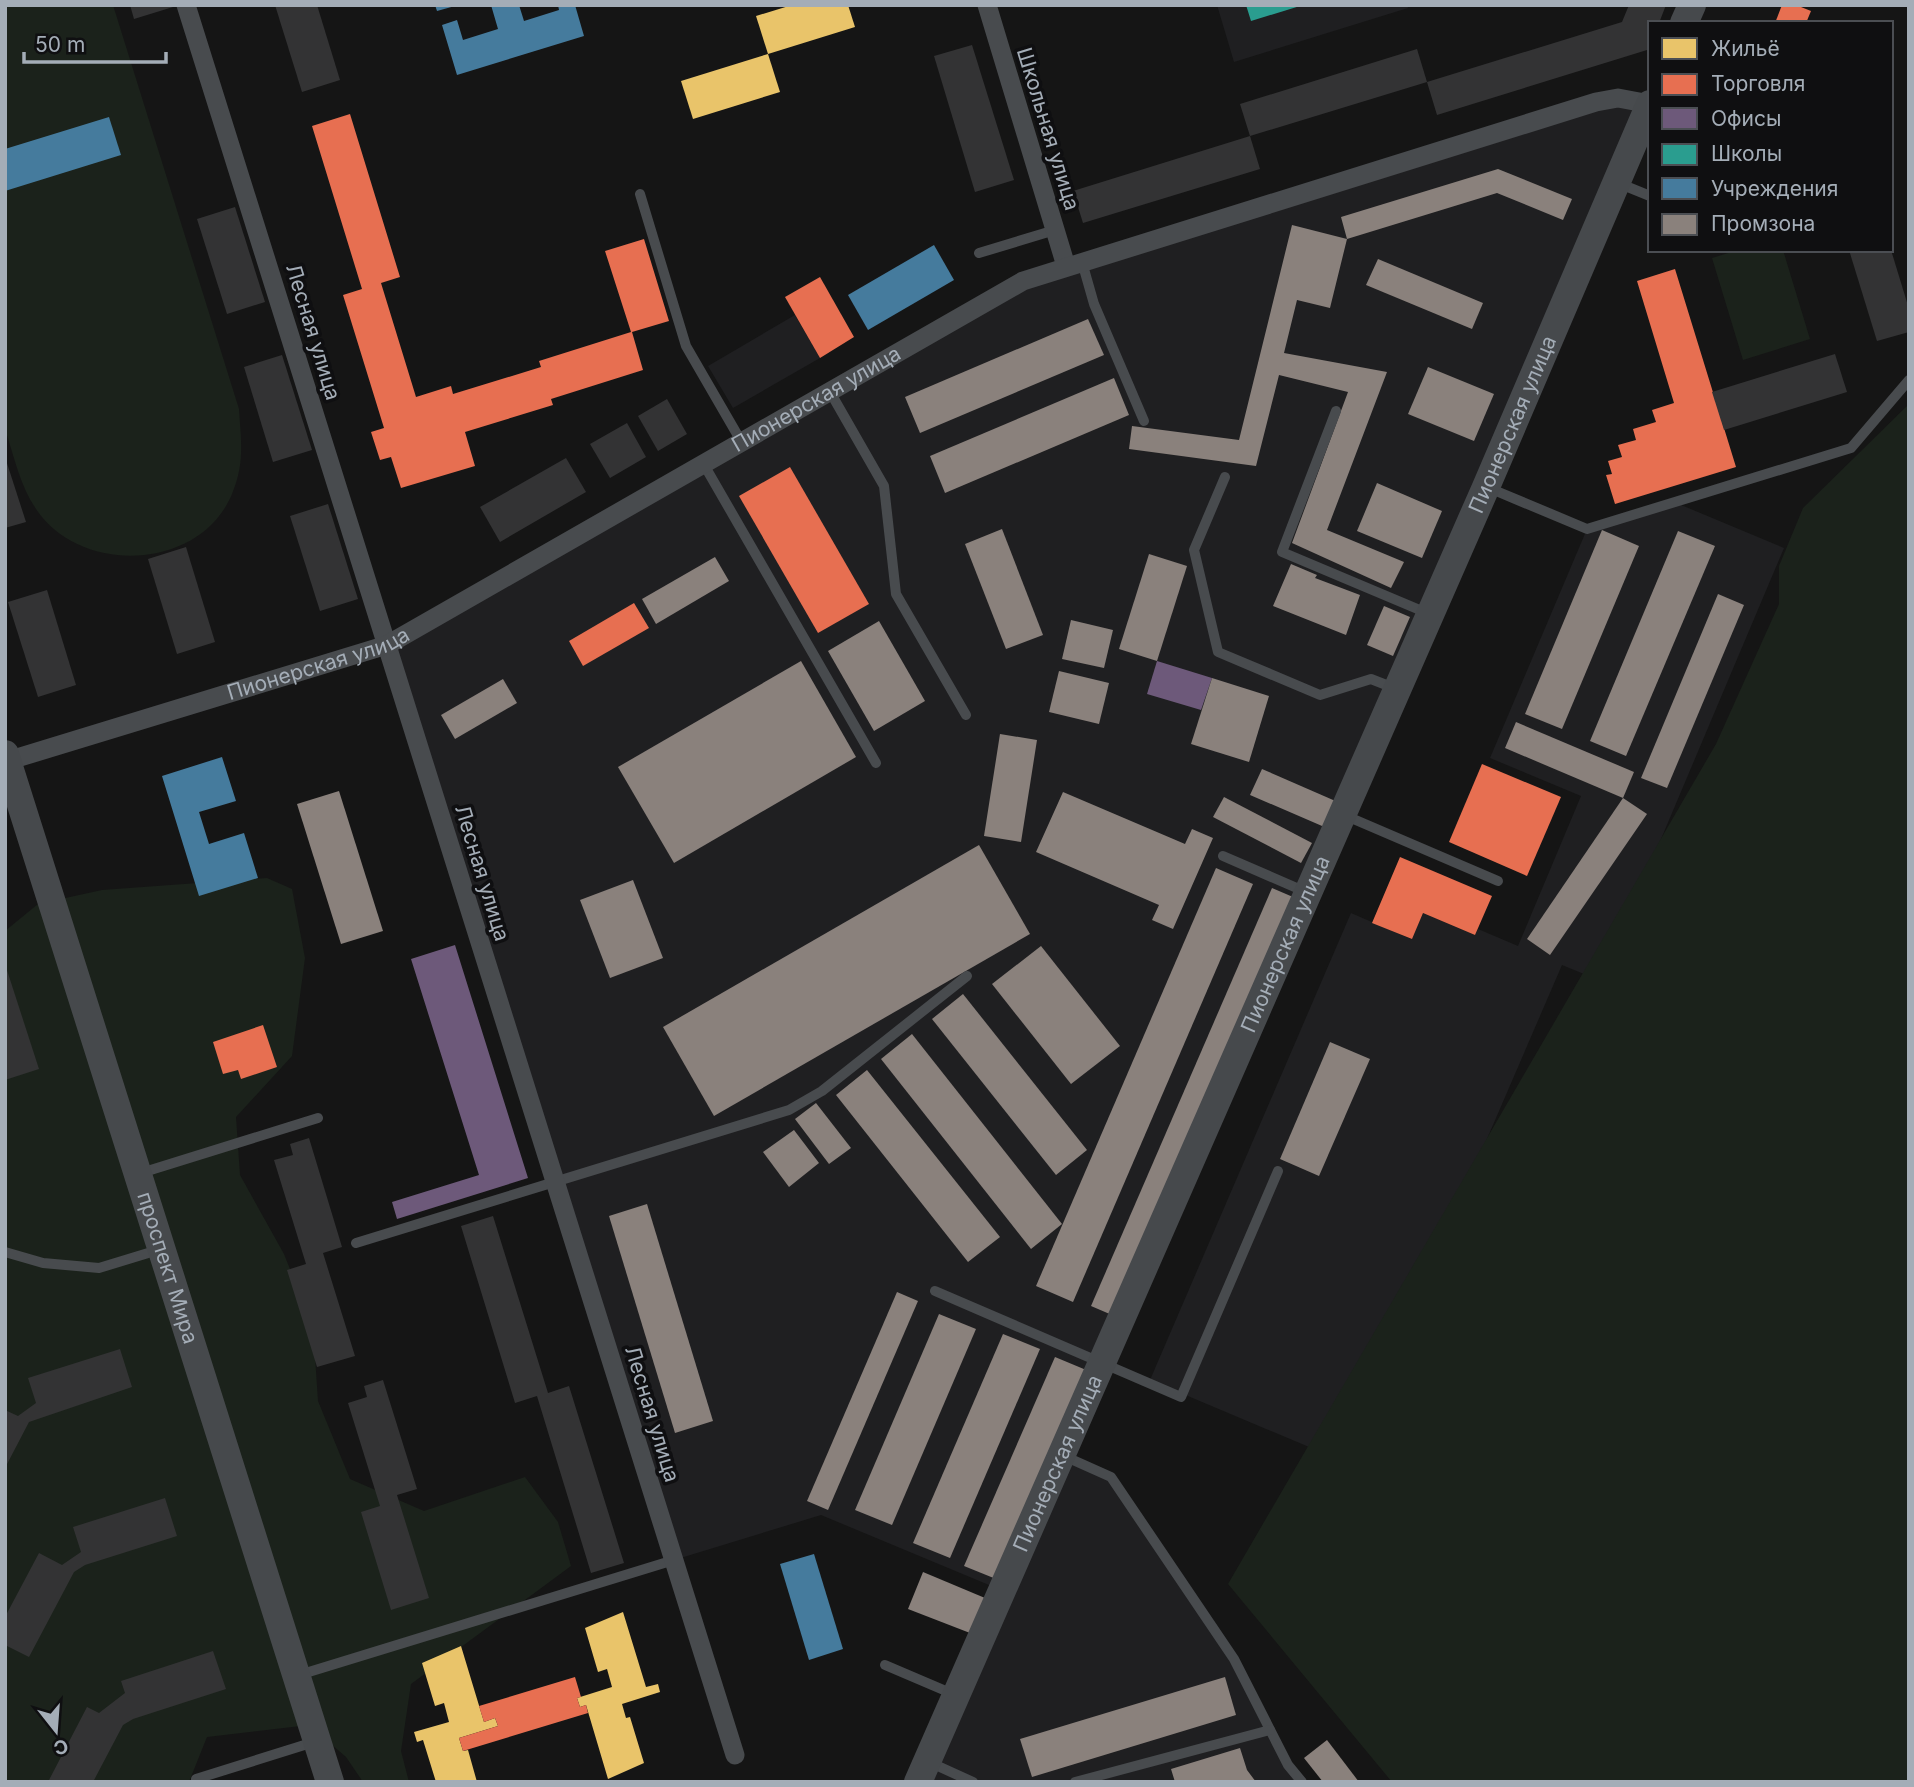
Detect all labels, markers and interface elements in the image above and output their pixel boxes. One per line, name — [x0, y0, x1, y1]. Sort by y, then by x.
scale bar — [24, 21, 166, 65]
legend — [1648, 21, 1893, 252]
text: 50 m — [35, 32, 85, 57]
text: Жильё — [1711, 36, 1780, 61]
street label: Школьная улица — [1012, 44, 1085, 213]
text: Торговля — [1711, 71, 1805, 96]
text: Офисы — [1711, 106, 1781, 131]
text: Школы — [1711, 141, 1782, 166]
text: Учреждения — [1711, 176, 1838, 201]
text: Промзона — [1711, 211, 1815, 236]
street label: Лесная улица — [281, 261, 346, 403]
street label: Пионерская улица — [1463, 332, 1561, 517]
street label: Пионерская улица — [727, 341, 905, 457]
street label: Пионерская улица — [224, 622, 414, 705]
street label: Лесная улица — [450, 802, 515, 944]
street label: Пионерская улица — [1235, 852, 1335, 1036]
street label: проспект Мира — [132, 1189, 204, 1347]
street label: Лесная улица — [620, 1343, 685, 1485]
street label: Пионерская улица — [1008, 1371, 1107, 1555]
north arrow — [21, 1696, 91, 1766]
text: С — [51, 1734, 71, 1760]

